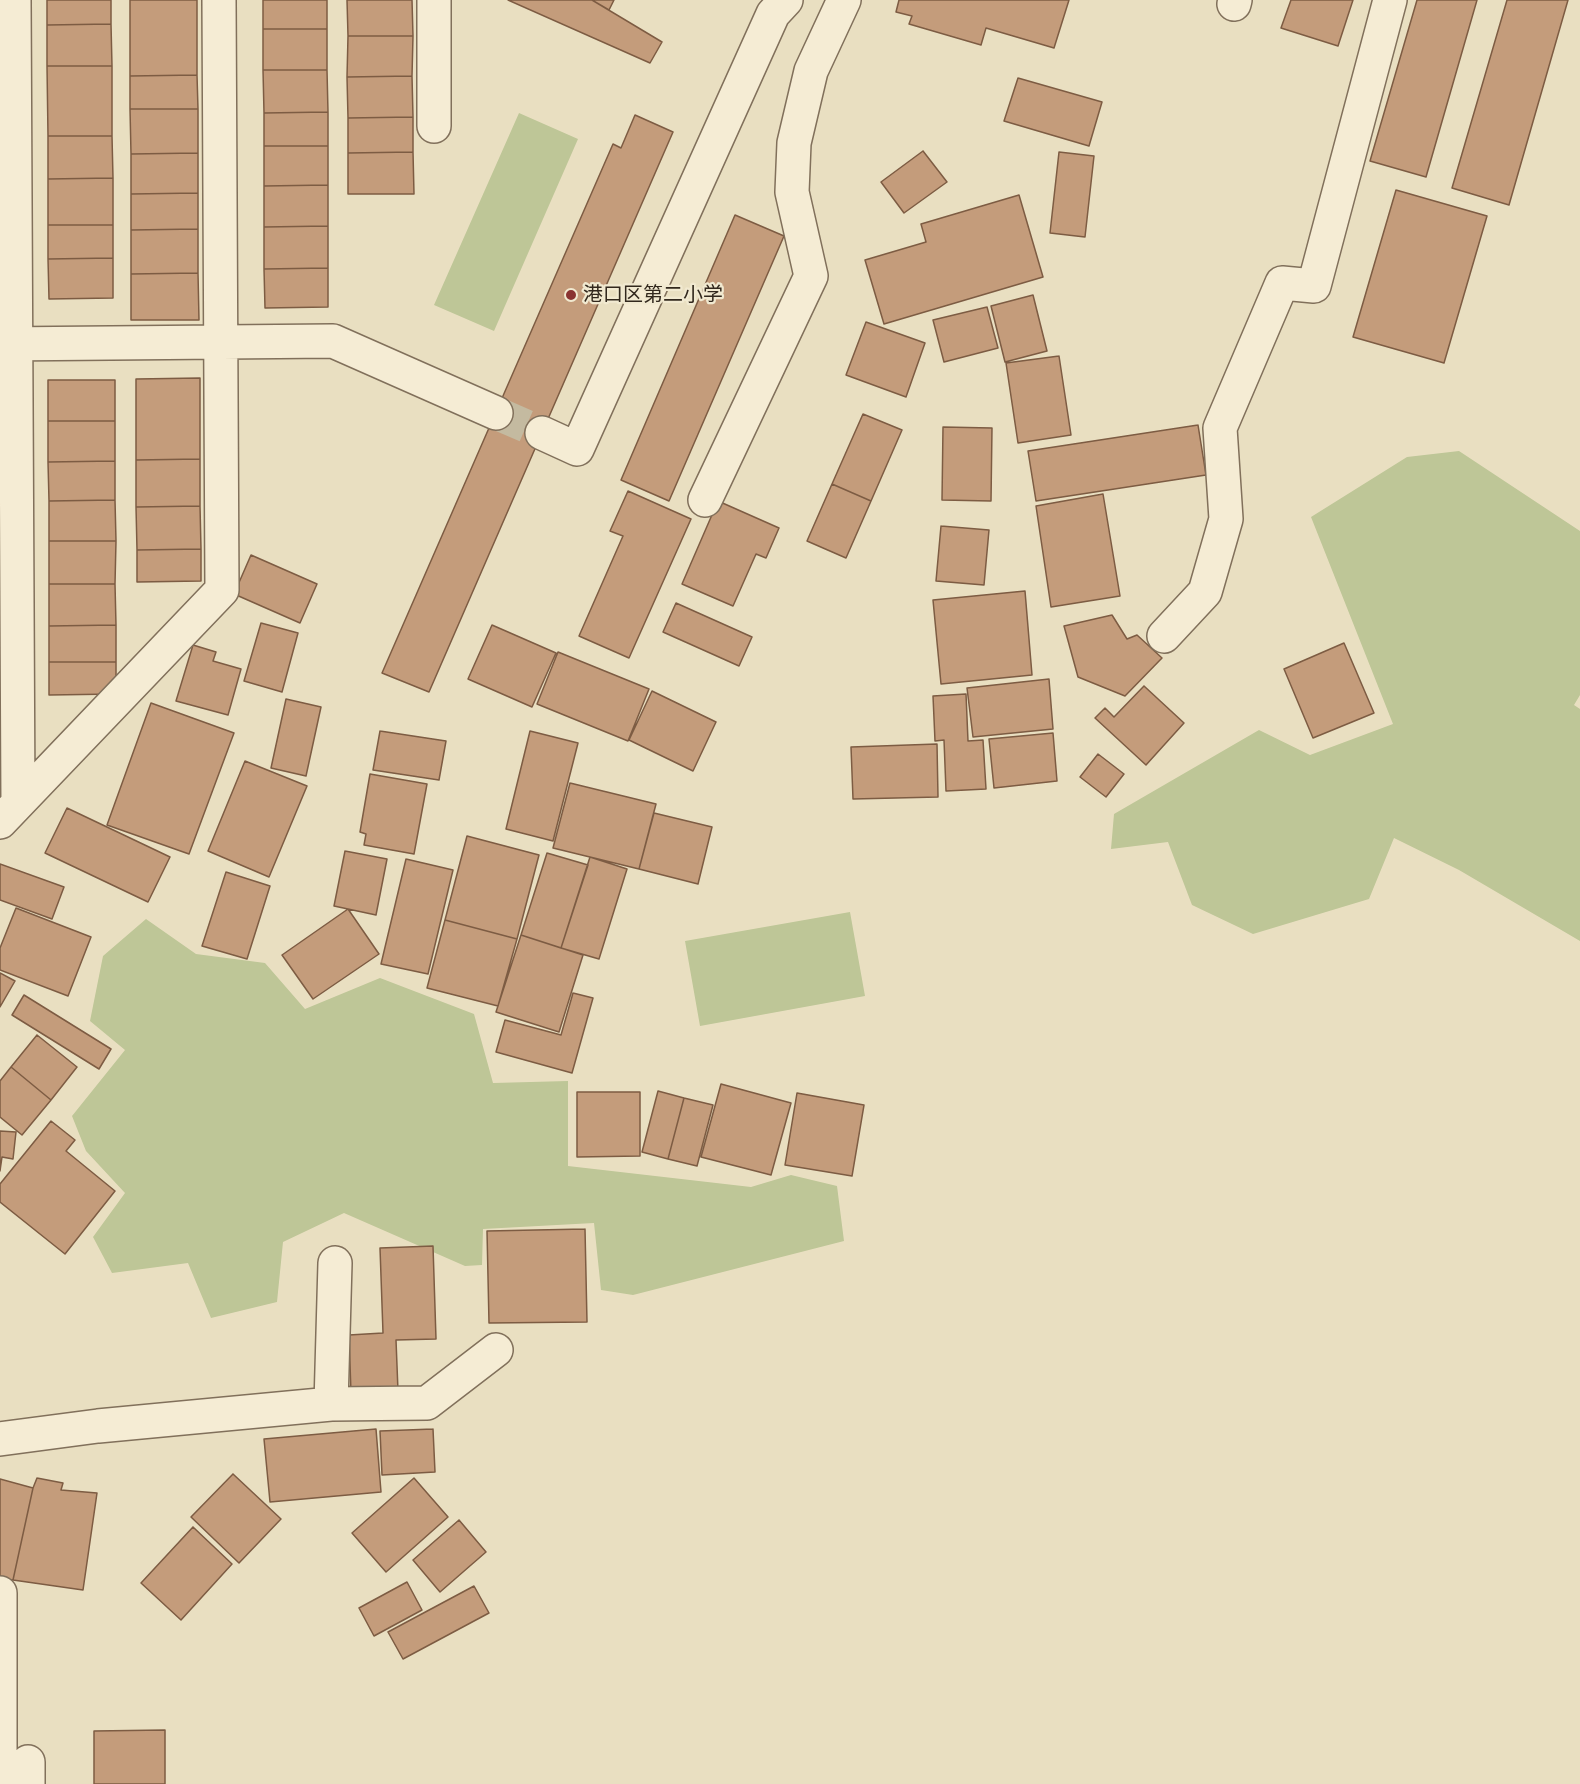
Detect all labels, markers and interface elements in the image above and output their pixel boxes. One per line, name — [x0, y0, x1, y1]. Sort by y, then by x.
place label: 港口区第二小学 — [583, 283, 723, 307]
marker: 港口区第二小学 — [564, 288, 578, 302]

